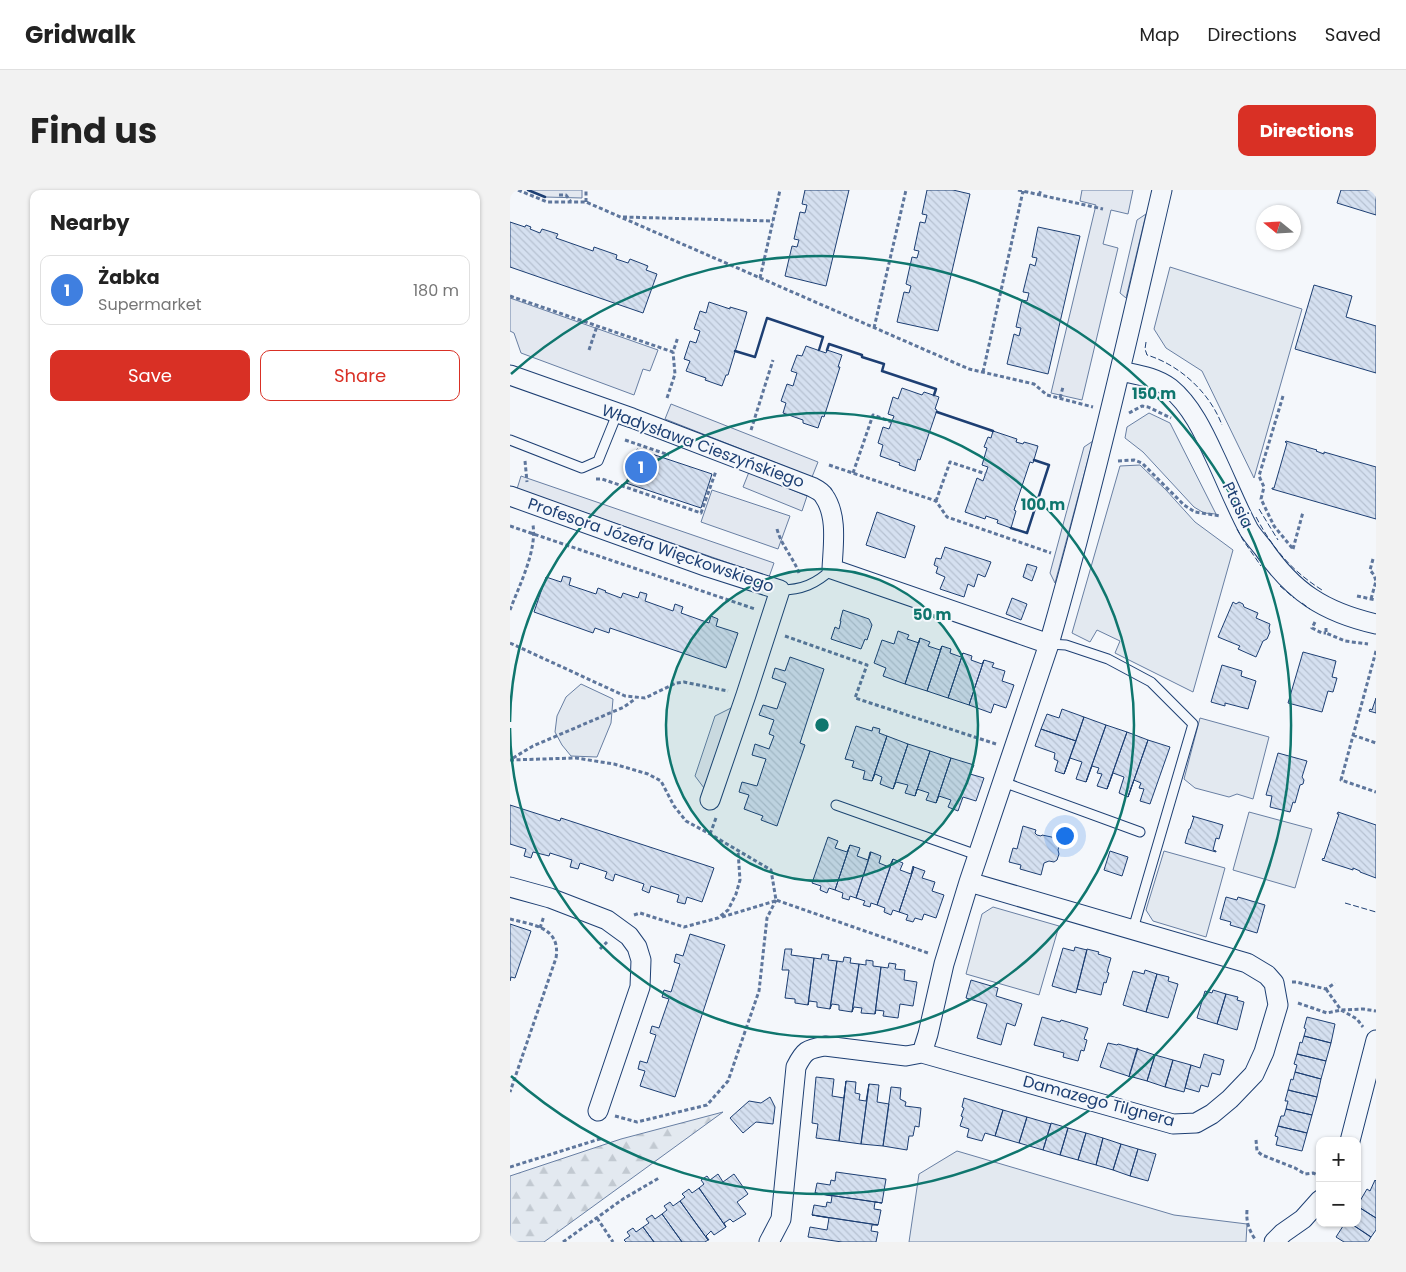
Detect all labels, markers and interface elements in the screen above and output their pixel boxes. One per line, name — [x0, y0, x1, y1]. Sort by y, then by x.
text: Gridwalk — [25, 18, 136, 51]
text: Map — [1140, 22, 1179, 47]
text: Directions — [1207, 22, 1297, 47]
text: Saved — [1325, 22, 1381, 47]
button: Directions — [1238, 105, 1376, 156]
text: Find us — [30, 106, 157, 155]
north arrow — [1256, 205, 1301, 250]
text: Nearby — [50, 208, 130, 237]
text: Żabka — [98, 264, 160, 291]
text: 1 — [64, 279, 70, 302]
text: 180 m — [413, 279, 459, 302]
text: Supermarket — [98, 293, 202, 316]
button: Save — [50, 350, 250, 401]
button: Share — [260, 350, 460, 401]
text: 150 m — [1132, 383, 1176, 404]
street label: Władysława Cieszyńskiego — [598, 399, 808, 493]
pin: 1 — [625, 448, 657, 486]
street label: Ptasia — [1217, 478, 1259, 532]
street label: Profesora Józefa Więckowskiego — [525, 492, 777, 598]
text: 100 m — [1021, 494, 1065, 515]
text: 50 m — [913, 604, 951, 625]
centre of rings — [813, 716, 831, 734]
your location — [1052, 823, 1078, 849]
street label: Damazego Tilgnera — [1021, 1070, 1177, 1132]
map controls — [1316, 1137, 1361, 1227]
button: + — [1316, 1137, 1361, 1182]
button: − — [1316, 1182, 1361, 1227]

